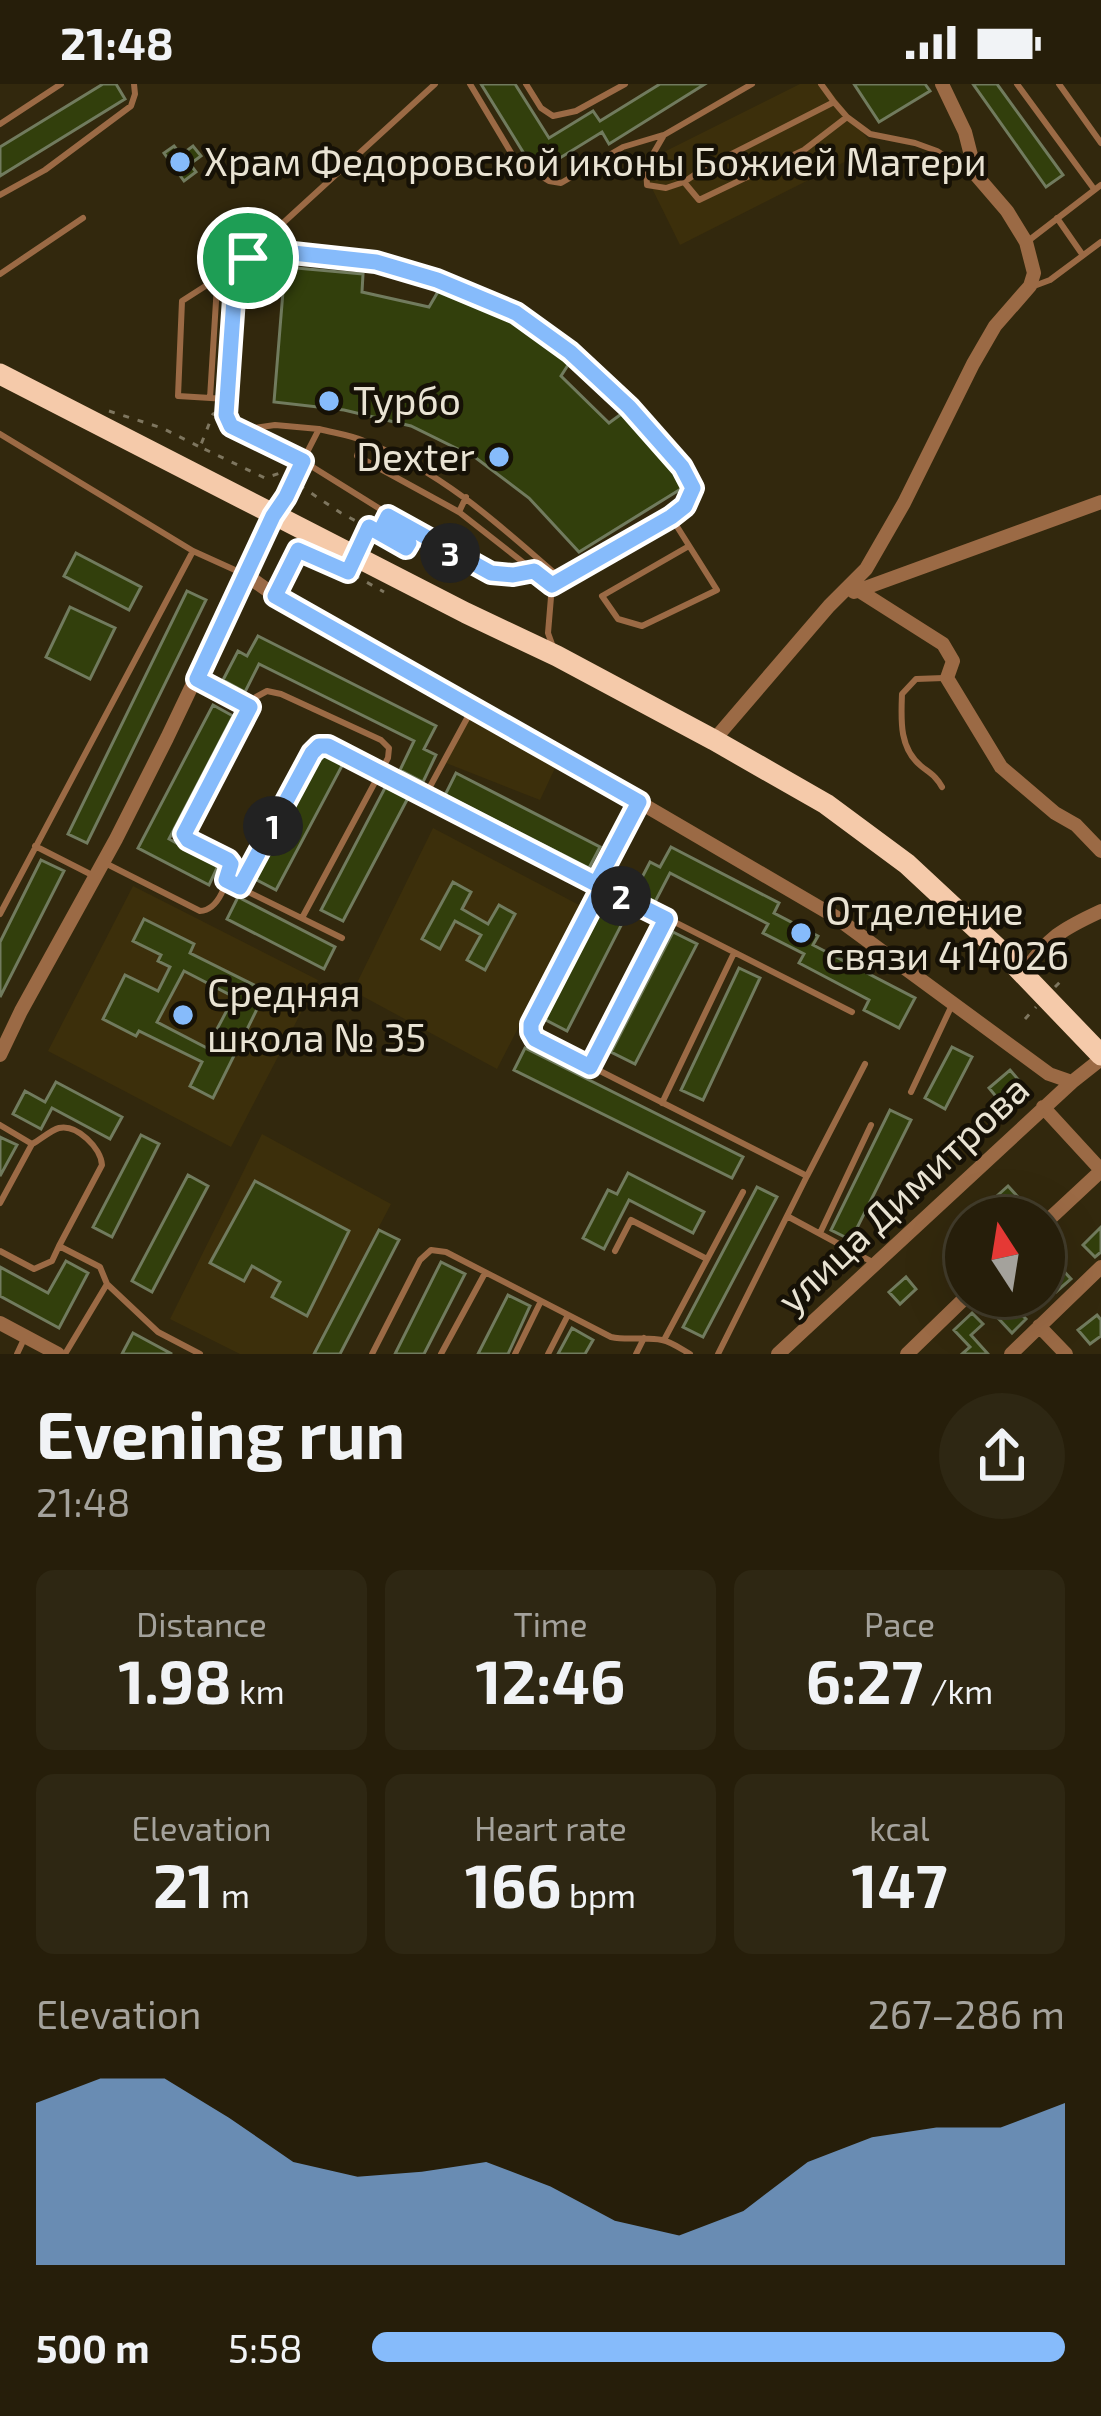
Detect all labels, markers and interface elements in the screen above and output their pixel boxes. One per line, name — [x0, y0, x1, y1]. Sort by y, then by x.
text: 21:48 — [60, 15, 174, 69]
place label: Храм Федоровской иконы Божией Матери — [204, 137, 987, 184]
marker: Храм Федоровской иконы Божией Матери — [167, 149, 193, 175]
pin — [197, 207, 299, 309]
icon: arrive — [215, 225, 281, 291]
place label: Турбо — [353, 376, 461, 424]
marker: Турбо — [316, 388, 342, 414]
place label: Dexter — [356, 432, 475, 479]
marker: Dexter — [486, 444, 512, 470]
pin: 3 — [420, 523, 480, 583]
text: 3 — [441, 533, 459, 573]
pin: 1 — [243, 796, 303, 856]
text: 1 — [266, 806, 280, 846]
pin: 2 — [591, 866, 651, 926]
text: 2 — [611, 876, 631, 916]
place label: Отделение связи 414026 — [825, 886, 1069, 978]
marker: Отделение связи 414026 — [788, 920, 814, 946]
place label: Средняя школа № 35 — [207, 968, 426, 1060]
marker: Средняя школа № 35 — [170, 1002, 196, 1028]
street label: улица Димитрова — [766, 1064, 1038, 1322]
north arrow — [945, 1197, 1065, 1317]
map controls — [945, 1197, 1065, 1317]
text: Evening run — [36, 1393, 405, 1472]
button: share — [939, 1393, 1065, 1519]
text: 21:48 — [36, 1478, 130, 1525]
text: Distance — [136, 1604, 267, 1644]
text: Time — [514, 1604, 588, 1644]
text: Pace — [864, 1604, 935, 1644]
text: 1.98 — [118, 1644, 232, 1716]
text: 12:46 — [476, 1644, 625, 1716]
text: 6:27 — [806, 1644, 923, 1716]
text: km — [232, 1671, 285, 1711]
text: /km — [923, 1671, 993, 1711]
text: Elevation — [131, 1808, 272, 1848]
text: Heart rate — [474, 1808, 627, 1848]
text: kcal — [869, 1808, 930, 1848]
text: 21 — [153, 1848, 214, 1920]
text: 166 — [465, 1848, 562, 1920]
text: 147 — [852, 1848, 947, 1920]
text: m — [214, 1875, 250, 1915]
text: bpm — [562, 1875, 636, 1915]
text: Elevation — [36, 1990, 201, 2037]
text: 267–286 m — [868, 1990, 1065, 2037]
text: 500 m — [36, 2324, 150, 2371]
text: 5:58 — [228, 2324, 303, 2371]

